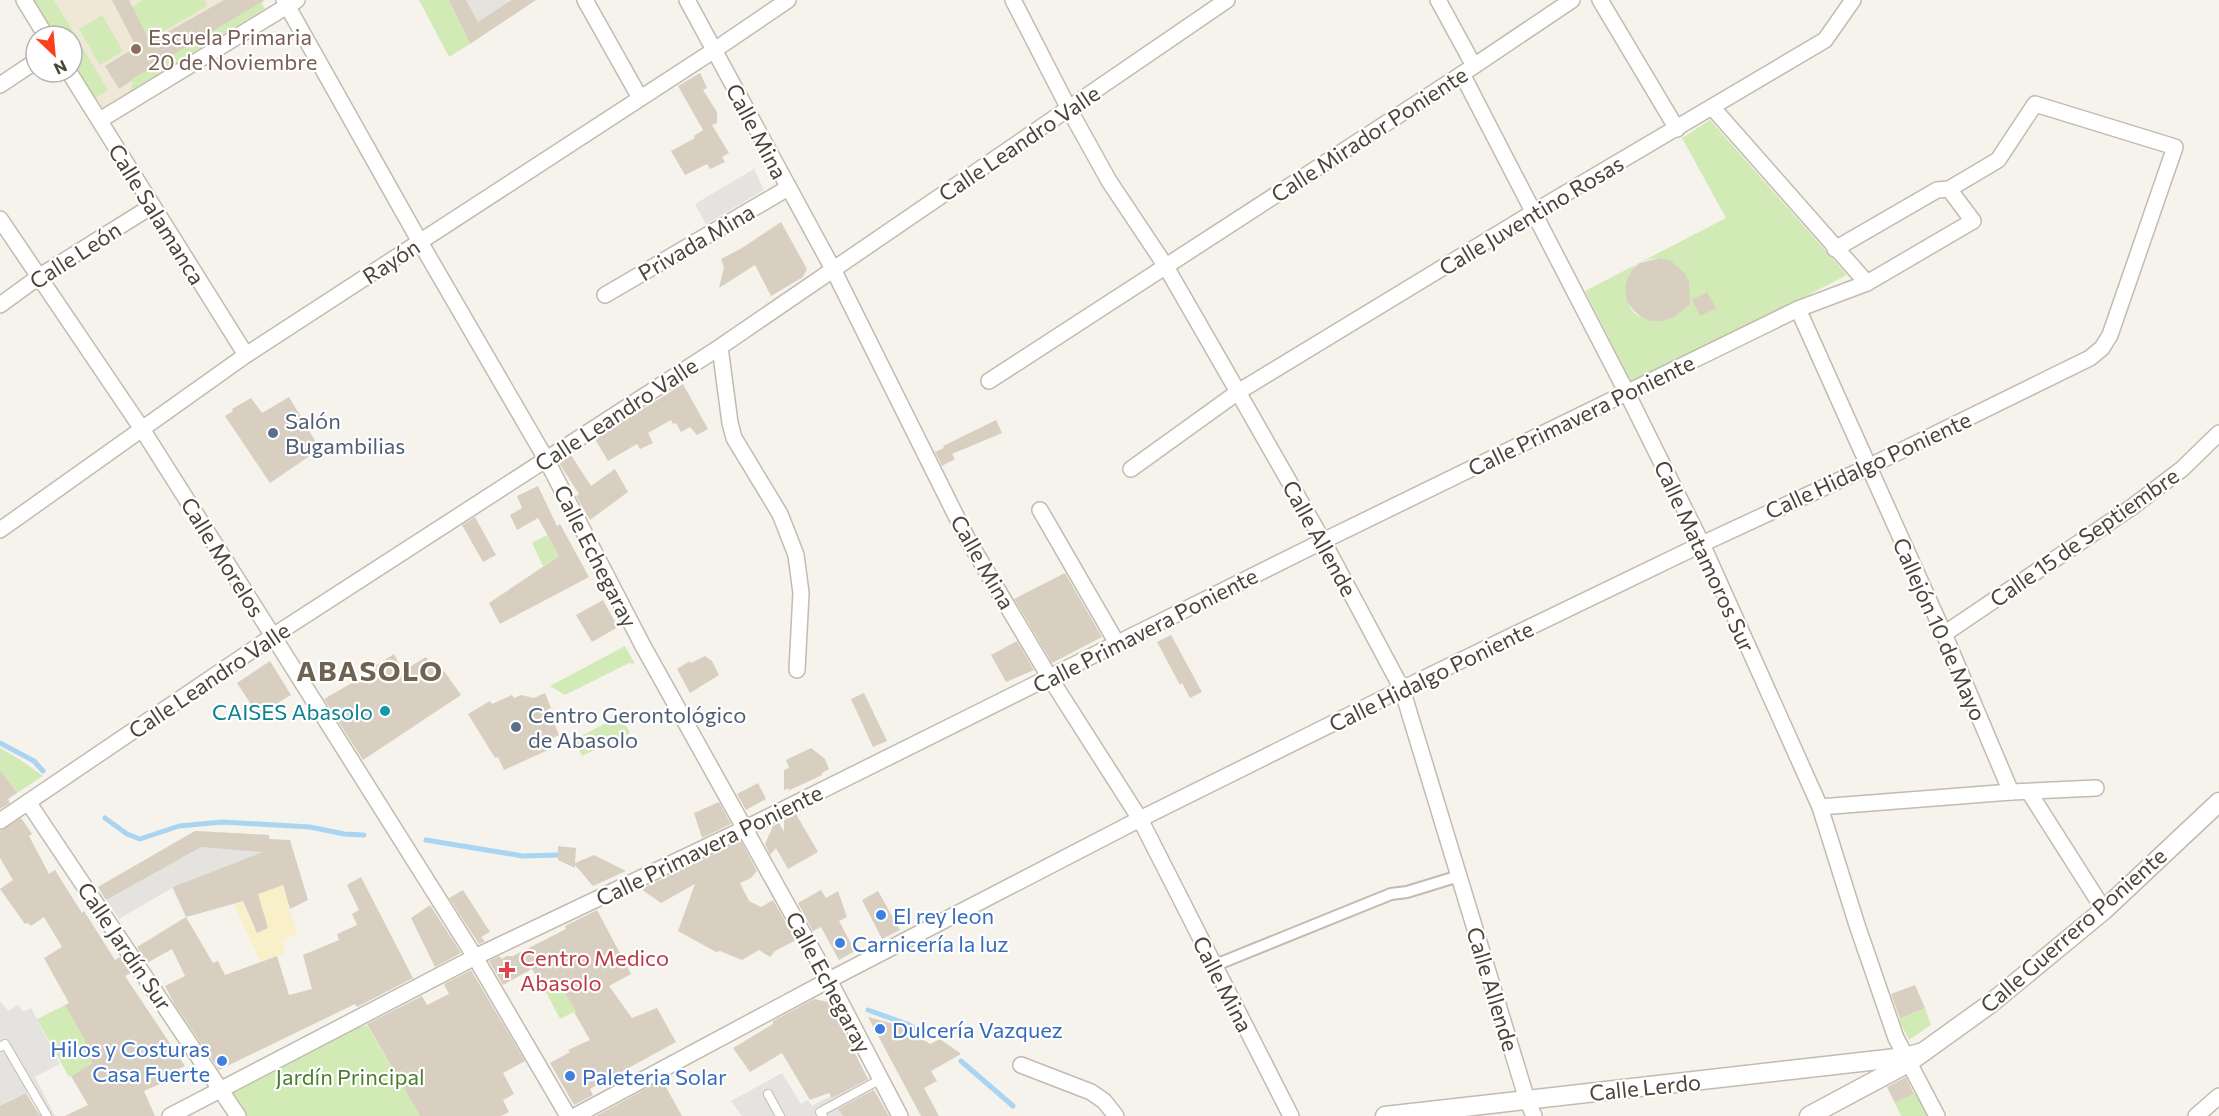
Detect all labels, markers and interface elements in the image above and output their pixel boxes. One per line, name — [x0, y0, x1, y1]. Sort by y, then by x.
place label: Escuela Primaria 20 de Noviembre — [148, 23, 317, 75]
north arrow — [24, 24, 84, 84]
marker: Escuela Primaria 20 de Noviembre — [129, 42, 143, 56]
text: N — [51, 57, 70, 79]
street label: Calle Mirador Poniente — [1266, 60, 1472, 208]
street label: Calle Mina — [721, 79, 793, 183]
street label: Calle Leandro Valle — [933, 79, 1105, 207]
street label: Calle Salamanca — [103, 139, 211, 289]
street label: Calle Juventino Rosas — [1434, 149, 1628, 281]
street label: Privada Mina — [633, 198, 759, 286]
street label: Calle León — [24, 215, 126, 295]
street label: Rayón — [357, 233, 425, 289]
street label: Calle Primavera Poniente — [1463, 348, 1699, 482]
street label: Calle Leandro Valle — [530, 351, 702, 477]
street label: Calle Hidalgo Poniente — [1761, 405, 1975, 525]
place label: Salón Bugambilias — [285, 407, 405, 459]
marker: Salón Bugambilias — [266, 426, 280, 440]
street label: Calle Matamoros Sur — [1649, 456, 1761, 656]
street label: Calle 15 de Septiembre — [1984, 462, 2184, 612]
street label: Calle Allende — [1277, 475, 1363, 601]
street label: Calle Echegaray — [549, 480, 643, 632]
street label: Calle Morelos — [175, 492, 271, 622]
street label: Calle Mina — [945, 510, 1021, 614]
street label: Callejón 10 de Mayo — [1887, 533, 1993, 725]
street label: Calle Primavera Poniente — [1028, 562, 1262, 698]
street label: Calle Hidalgo Poniente — [1324, 615, 1538, 737]
street label: Calle Leandro Valle — [123, 616, 295, 744]
district label: ABASOLO — [296, 653, 444, 687]
place label: CAISES Abasolo — [212, 698, 373, 725]
place label: Centro Gerontológico de Abasolo — [528, 701, 746, 753]
marker: CAISES Abasolo — [378, 704, 392, 718]
marker: Centro Gerontológico de Abasolo — [509, 720, 523, 734]
street label: Calle Primavera Poniente — [591, 778, 827, 912]
street label: Calle Guerrero Poniente — [1974, 842, 2172, 1018]
street label: Calle Jardín Sur — [72, 877, 178, 1016]
place label: El rey leon — [893, 902, 994, 929]
street label: Calle Echegaray — [780, 907, 878, 1057]
marker: El rey leon — [874, 908, 888, 922]
street label: Calle Allende — [1461, 924, 1525, 1054]
place label: Carnicería la luz — [852, 930, 1008, 957]
street label: Calle Mina — [1187, 931, 1259, 1037]
marker: Carnicería la luz — [833, 936, 847, 950]
place label: Centro Medico Abasolo — [520, 944, 669, 996]
marker: Centro Medico Abasolo — [498, 961, 516, 979]
place label: Dulcería Vazquez — [892, 1016, 1063, 1043]
marker: Dulcería Vazquez — [873, 1022, 887, 1036]
place label: Hilos y Costuras Casa Fuerte — [50, 1035, 210, 1087]
marker: Hilos y Costuras Casa Fuerte — [215, 1054, 229, 1068]
park label: Jardín Principal — [276, 1063, 425, 1090]
place label: Paleteria Solar — [582, 1063, 727, 1090]
street label: Calle Lerdo — [1588, 1068, 1702, 1106]
marker: Paleteria Solar — [563, 1069, 577, 1083]

